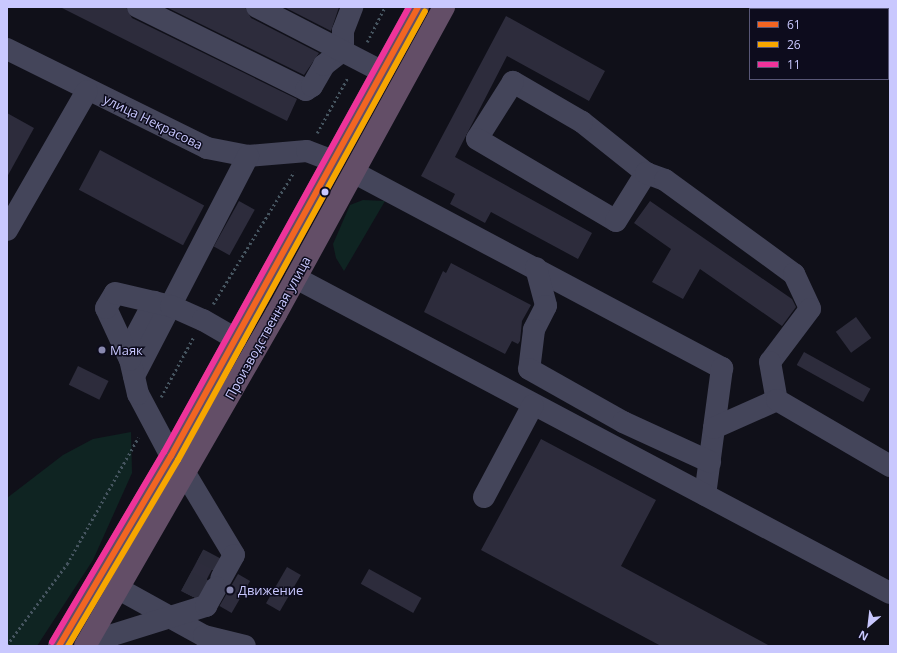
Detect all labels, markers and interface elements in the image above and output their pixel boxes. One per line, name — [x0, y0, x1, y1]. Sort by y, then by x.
legend — [749, 8, 889, 80]
text: 61 — [787, 16, 801, 33]
text: 26 — [787, 36, 801, 53]
text: 11 — [787, 56, 801, 73]
street label: улица Некрасова — [101, 91, 205, 153]
unlabelled marker — [320, 187, 330, 197]
street label: Производственная улица — [222, 254, 314, 402]
place label: Маяк — [110, 342, 143, 358]
marker: Маяк — [97, 345, 107, 355]
place label: Движение — [238, 582, 303, 598]
marker: Движение — [225, 585, 235, 595]
north arrow — [849, 605, 889, 645]
text: N — [856, 627, 871, 645]

